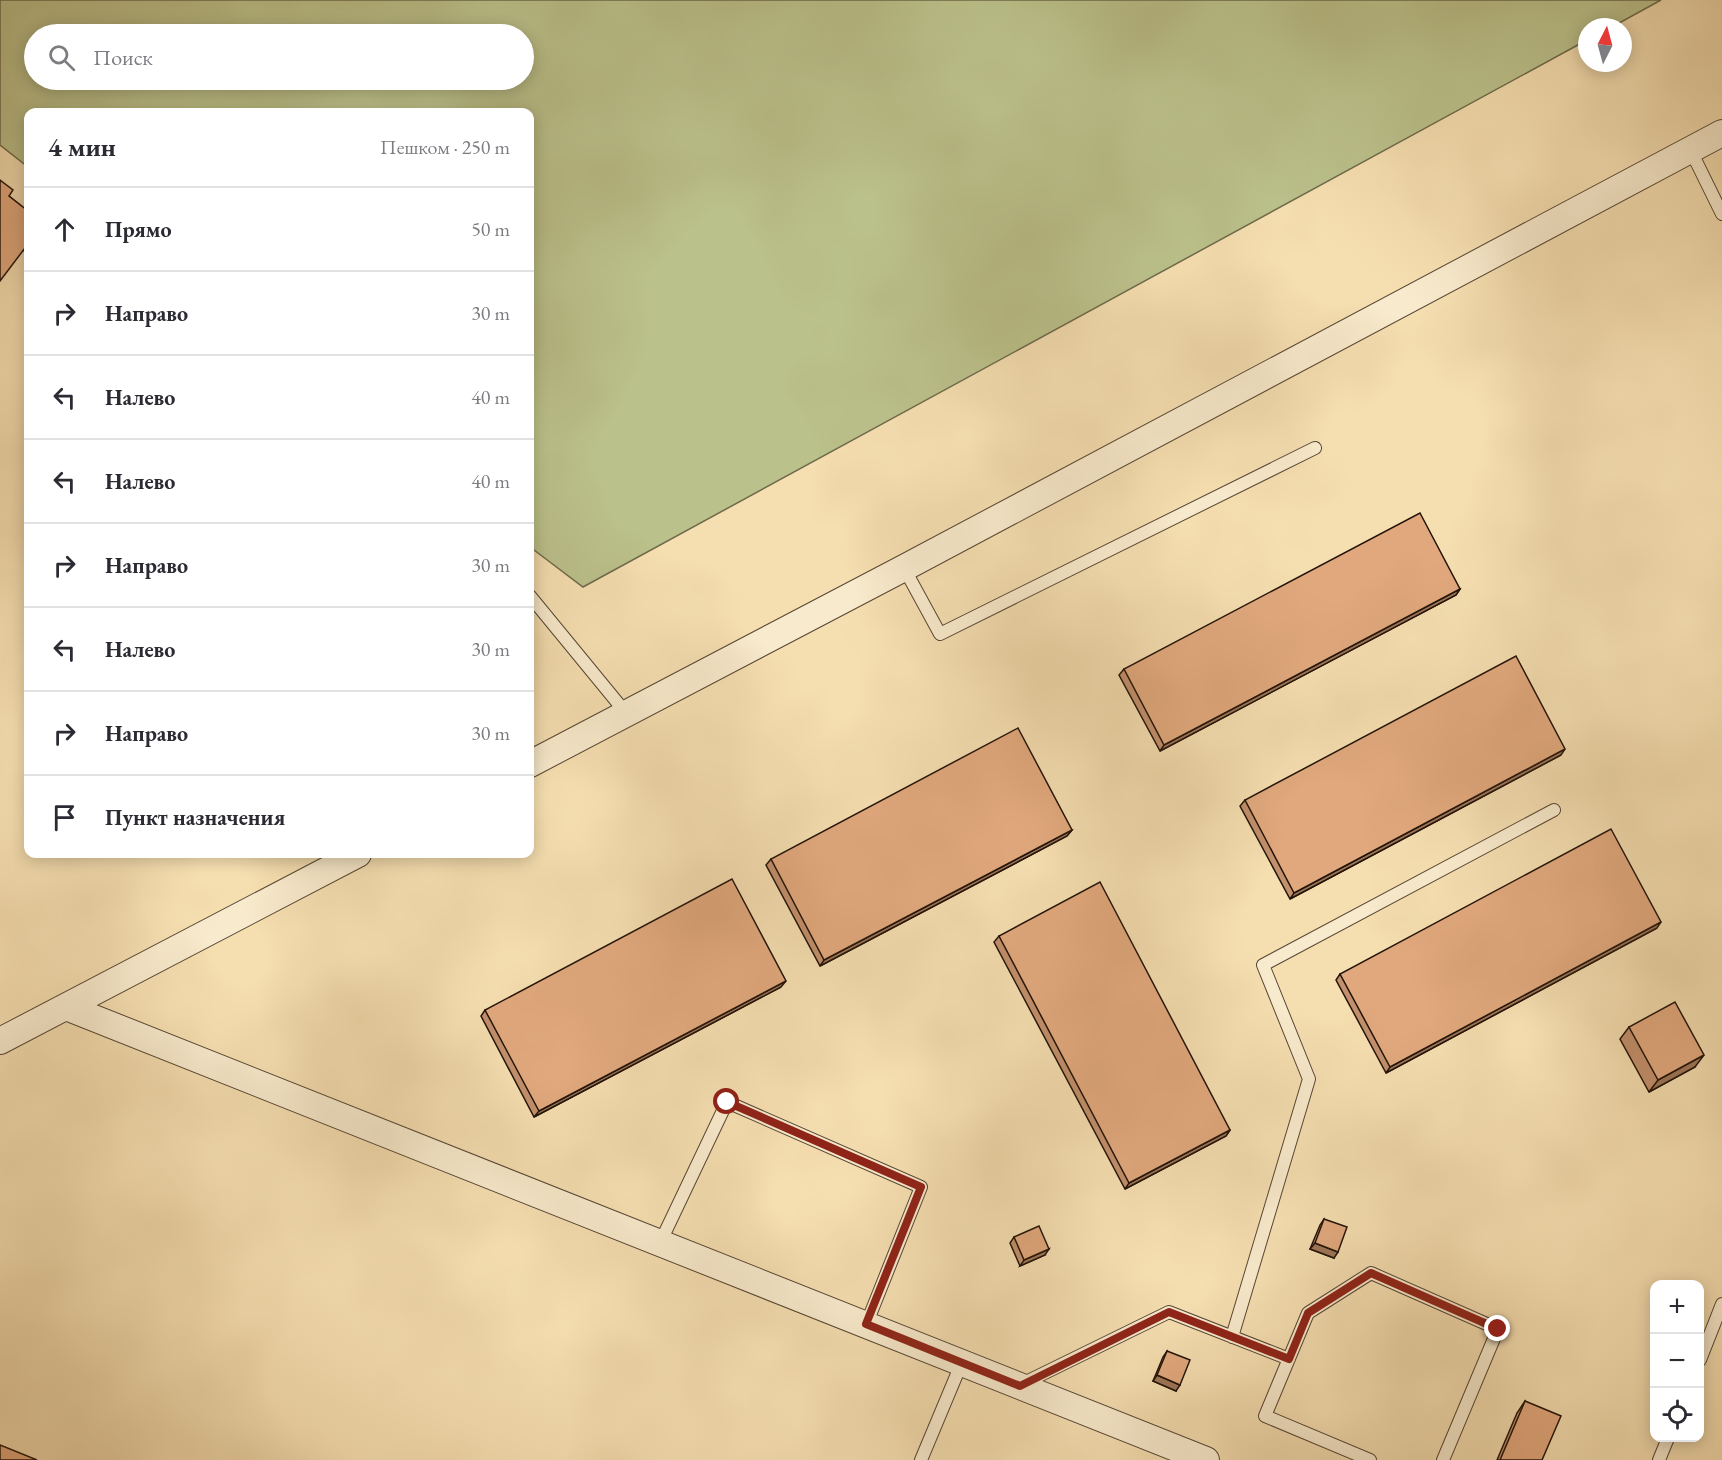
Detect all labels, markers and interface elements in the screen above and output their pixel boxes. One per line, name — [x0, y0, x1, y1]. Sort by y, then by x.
north arrow — [1578, 18, 1632, 72]
search box — [24, 24, 534, 90]
icon: search — [45, 41, 78, 74]
text: Поиск — [93, 43, 153, 72]
text: 4 мин — [48, 130, 116, 164]
text: Пешком · 250 m — [380, 134, 510, 160]
icon: ahead — [48, 213, 81, 246]
text: Прямо — [105, 215, 172, 244]
text: 50 m — [471, 216, 510, 242]
icon: right — [48, 297, 81, 330]
text: Направо — [105, 299, 188, 328]
text: 30 m — [471, 300, 510, 326]
icon: left — [48, 381, 81, 414]
text: Налево — [105, 383, 175, 412]
text: 40 m — [471, 384, 510, 410]
icon: left — [48, 465, 81, 498]
text: Налево — [105, 467, 175, 496]
text: 40 m — [471, 468, 510, 494]
icon: right — [48, 549, 81, 582]
text: Направо — [105, 551, 188, 580]
text: 30 m — [471, 552, 510, 578]
icon: left — [48, 633, 81, 666]
text: Налево — [105, 635, 175, 664]
text: 30 m — [471, 636, 510, 662]
icon: right — [48, 717, 81, 750]
text: Направо — [105, 719, 188, 748]
text: 30 m — [471, 720, 510, 746]
icon: arrive — [48, 801, 81, 834]
text: Пункт назначения — [105, 803, 285, 832]
route start — [713, 1088, 739, 1114]
map controls — [1650, 1280, 1704, 1442]
button: + — [1650, 1280, 1704, 1334]
route end — [1484, 1315, 1510, 1341]
button: − — [1650, 1334, 1704, 1388]
button: locate — [1650, 1388, 1704, 1442]

